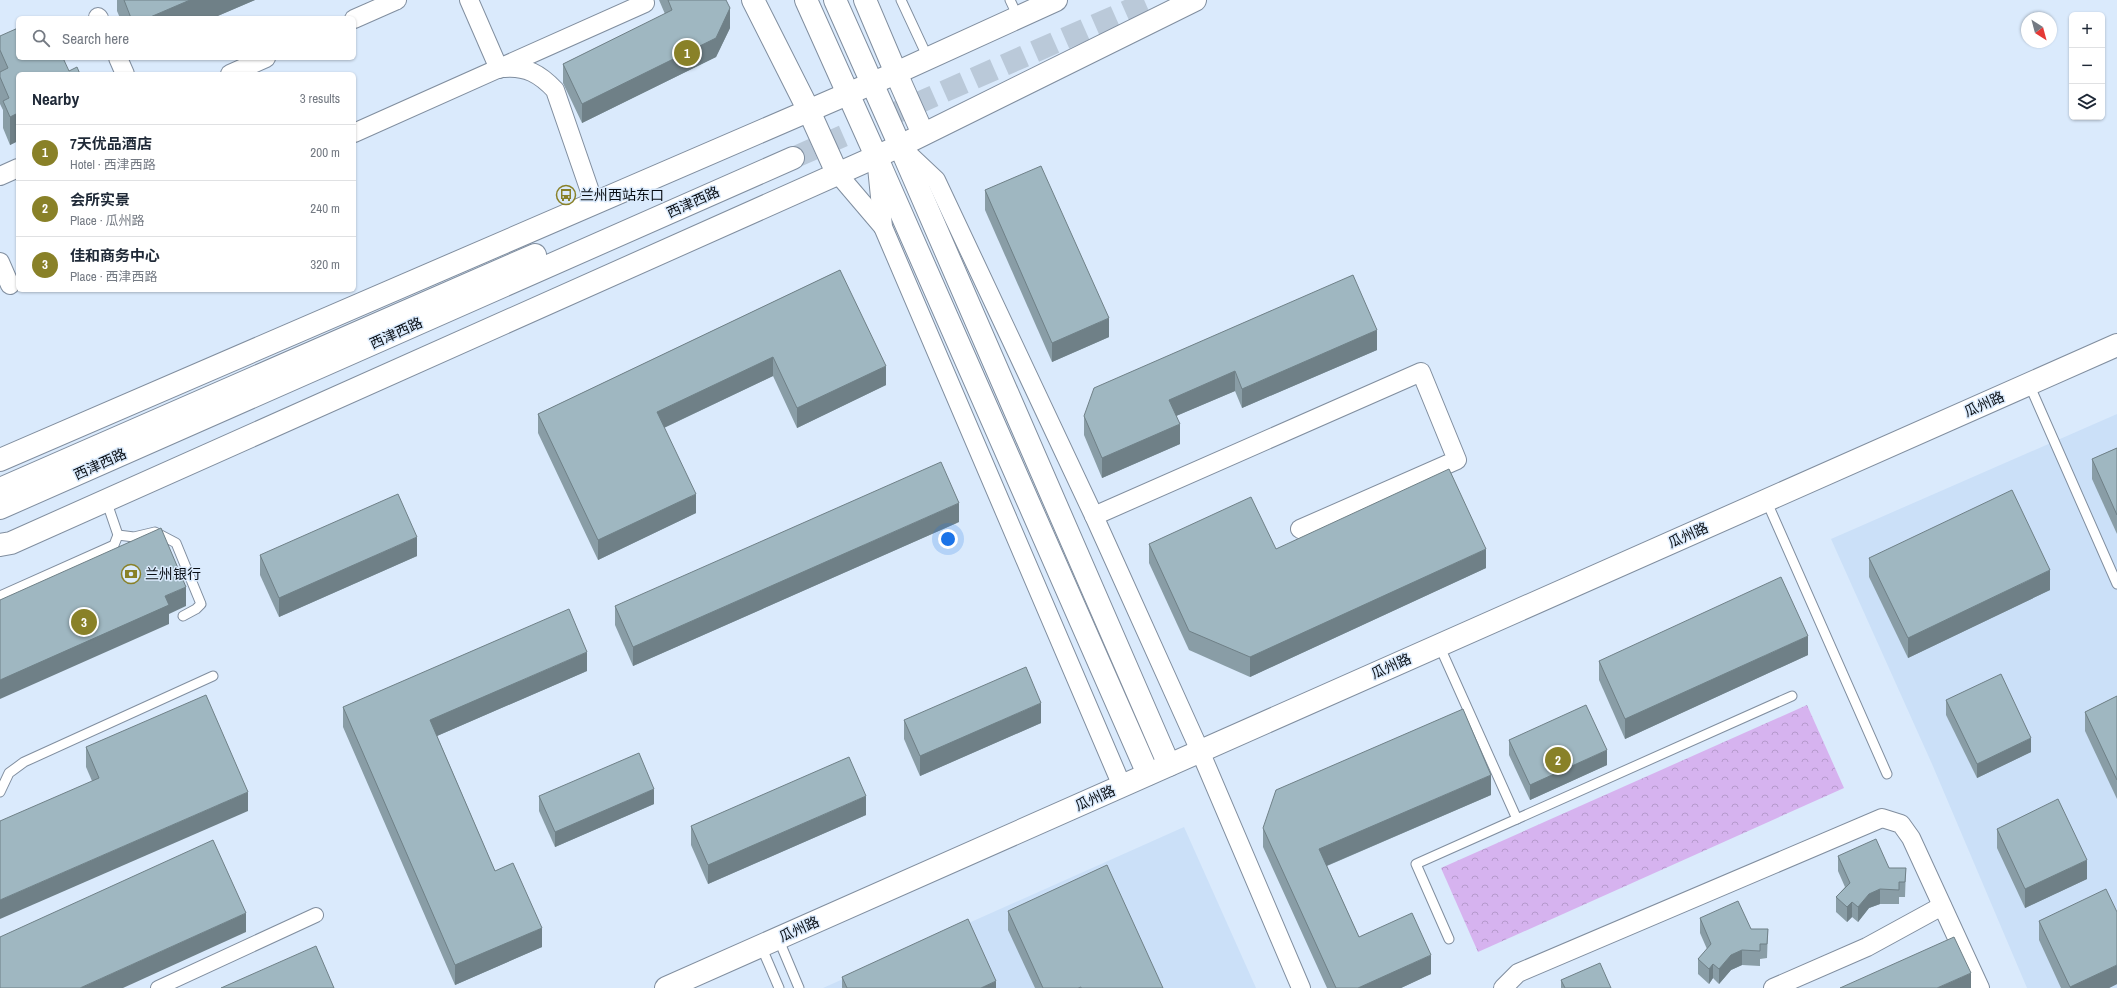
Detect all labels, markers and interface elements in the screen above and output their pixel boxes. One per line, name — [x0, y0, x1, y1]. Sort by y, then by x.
north arrow — [2021, 12, 2057, 48]
map controls — [2069, 12, 2105, 120]
button: + — [2069, 12, 2105, 48]
search box — [16, 16, 356, 60]
icon: search — [30, 27, 52, 49]
text: Search here — [62, 28, 129, 49]
pin: 1 — [674, 38, 700, 68]
button: − — [2069, 48, 2105, 84]
button: layers — [2069, 84, 2105, 120]
text: Nearby — [32, 87, 79, 110]
text: 3 results — [300, 90, 340, 107]
text: 7天优品酒店 — [70, 133, 152, 154]
text: 1 — [42, 144, 48, 161]
text: 200 m — [310, 144, 340, 161]
text: Hotel · 西津西路 — [70, 156, 156, 173]
street label: 西津西路 — [664, 182, 722, 222]
bus stop icon: 兰州西站东口 — [555, 184, 577, 206]
place label: 兰州西站东口 — [580, 186, 664, 204]
text: 会所实景 — [70, 189, 130, 210]
text: 2 — [42, 200, 48, 217]
text: 240 m — [310, 200, 340, 217]
text: Place · 瓜州路 — [70, 212, 145, 229]
text: 佳和商务中心 — [70, 245, 160, 266]
text: 3 — [42, 256, 48, 273]
text: 320 m — [310, 256, 340, 273]
text: Place · 西津西路 — [70, 268, 158, 285]
street label: 西津西路 — [367, 313, 425, 353]
street label: 瓜州路 — [1961, 387, 2007, 421]
street label: 西津西路 — [71, 444, 129, 484]
street label: 瓜州路 — [1665, 518, 1711, 552]
your location — [938, 529, 958, 549]
bank icon: 兰州银行 — [120, 563, 142, 585]
place label: 兰州银行 — [145, 565, 201, 583]
pin: 3 — [71, 607, 97, 637]
street label: 瓜州路 — [1368, 649, 1414, 683]
pin: 2 — [1545, 745, 1571, 775]
street label: 瓜州路 — [1072, 781, 1118, 815]
street label: 瓜州路 — [776, 912, 822, 946]

